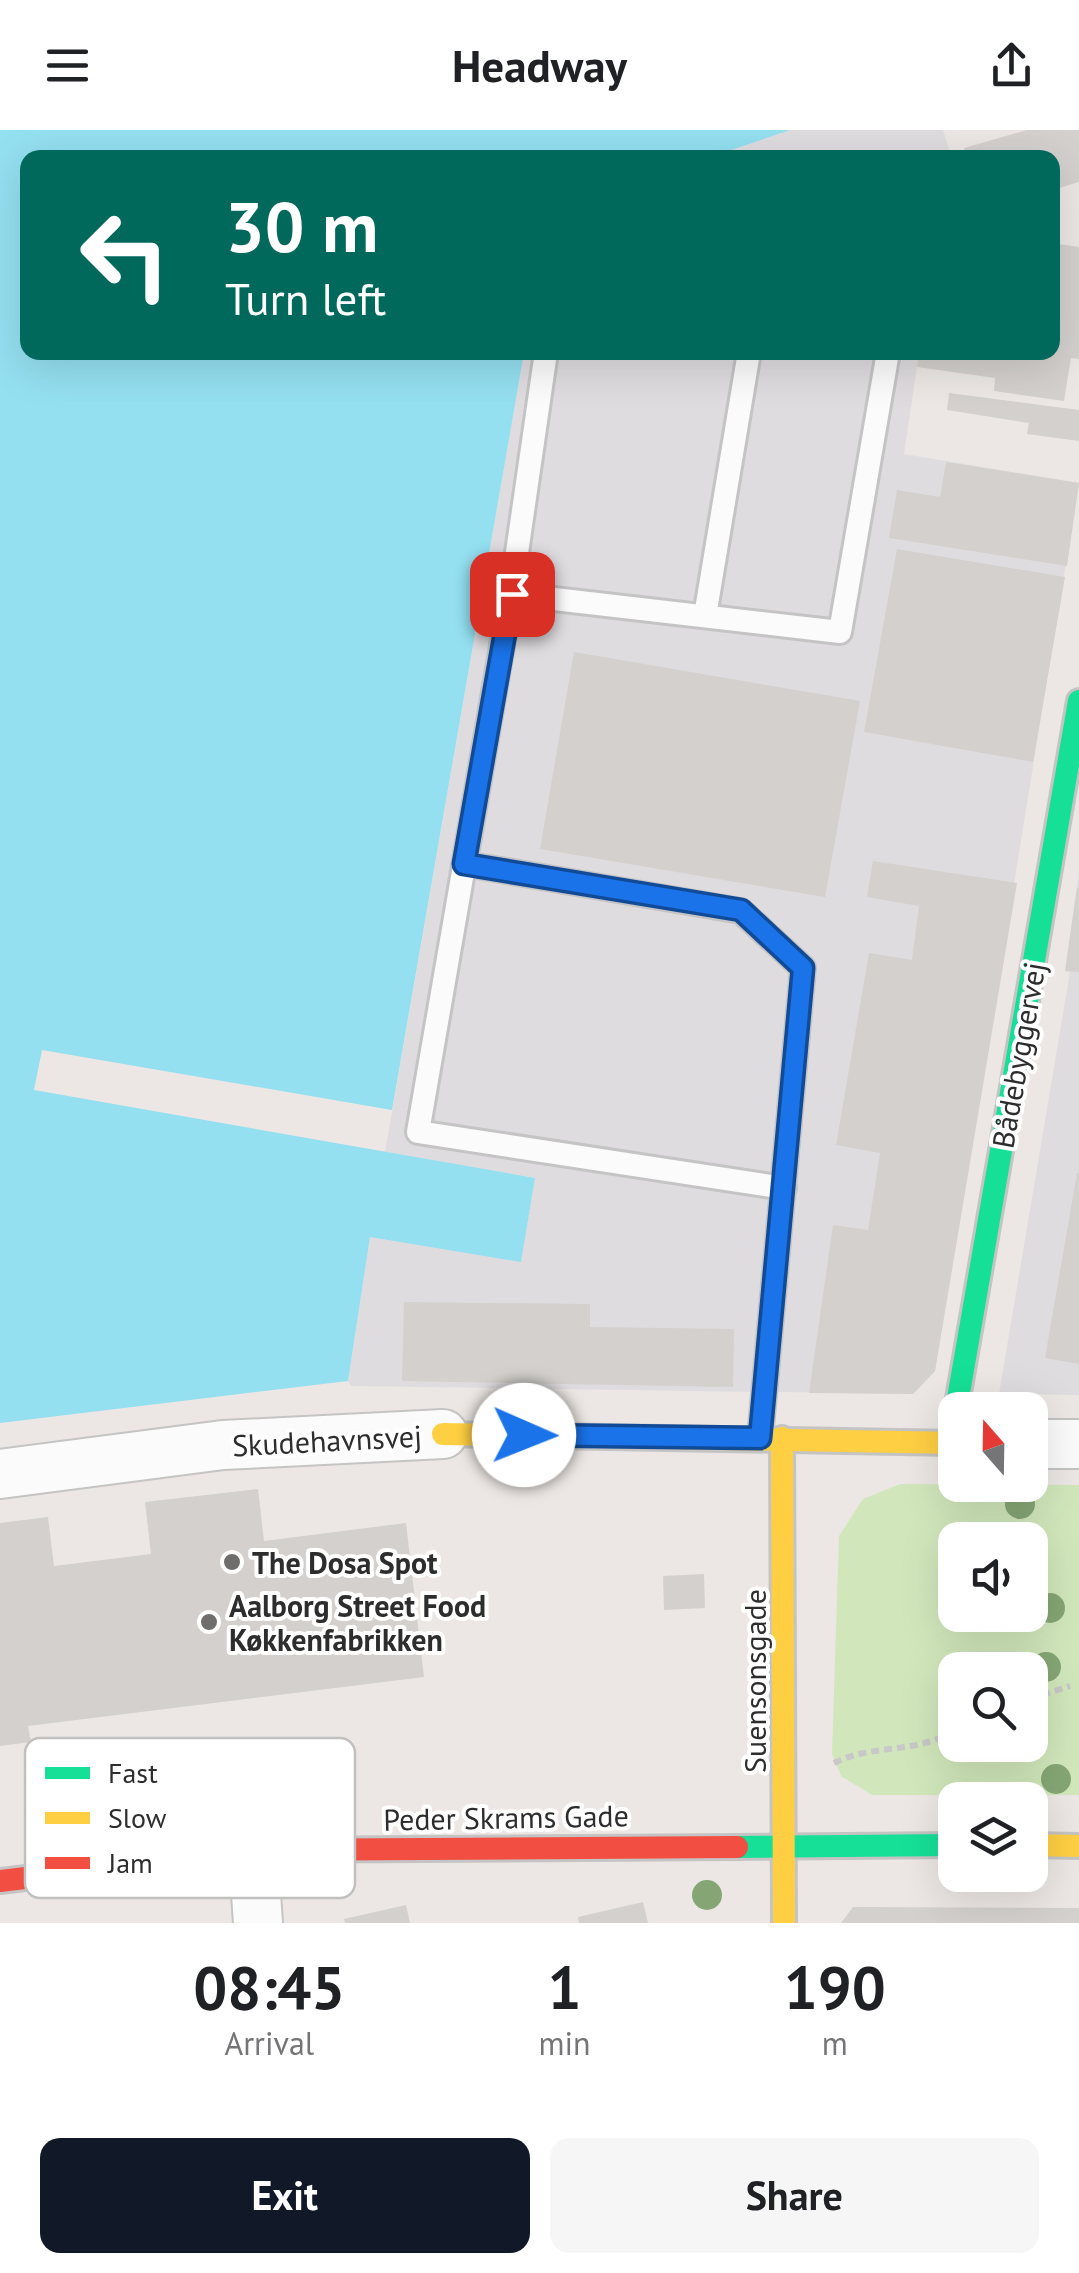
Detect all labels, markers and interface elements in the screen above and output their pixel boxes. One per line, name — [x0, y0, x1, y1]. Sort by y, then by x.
text: Headway — [452, 36, 627, 94]
icon: menu — [40, 38, 95, 93]
icon: share — [984, 38, 1039, 93]
text: 30 m — [225, 181, 378, 271]
icon: left — [60, 190, 190, 320]
text: Turn left — [225, 269, 386, 327]
pin — [470, 552, 555, 637]
icon: arrive — [485, 567, 540, 622]
street label: Bådebyggervej — [982, 959, 1054, 1151]
position arrow — [472, 1383, 576, 1487]
north arrow — [938, 1392, 1048, 1502]
map controls — [938, 1392, 1048, 1892]
street label: Skudehavnsvej — [231, 1416, 423, 1464]
button: sound — [938, 1522, 1048, 1632]
place label: The Dosa Spot — [252, 1543, 438, 1582]
marker: The Dosa Spot — [221, 1551, 243, 1573]
place label: Aalborg Street Food Køkkenfabrikken — [229, 1586, 486, 1659]
street label: Suensonsgade — [735, 1589, 774, 1773]
marker: Aalborg Street Food Køkkenfabrikken — [198, 1611, 220, 1633]
button: search — [938, 1652, 1048, 1762]
legend — [25, 1738, 355, 1898]
text: Fast — [108, 1754, 158, 1791]
button: layers — [938, 1782, 1048, 1892]
street label: Peder Skrams Gade — [383, 1795, 629, 1839]
text: Slow — [108, 1799, 167, 1836]
text: Jam — [107, 1844, 153, 1881]
text: 08:45 — [193, 1948, 345, 2026]
text: 1 — [548, 1948, 582, 2026]
text: 190 — [784, 1948, 886, 2026]
text: Arrival — [224, 2022, 314, 2064]
text: min — [539, 2022, 591, 2064]
text: m — [822, 2022, 848, 2064]
button: Exit — [40, 2138, 530, 2253]
button: Share — [550, 2138, 1039, 2253]

